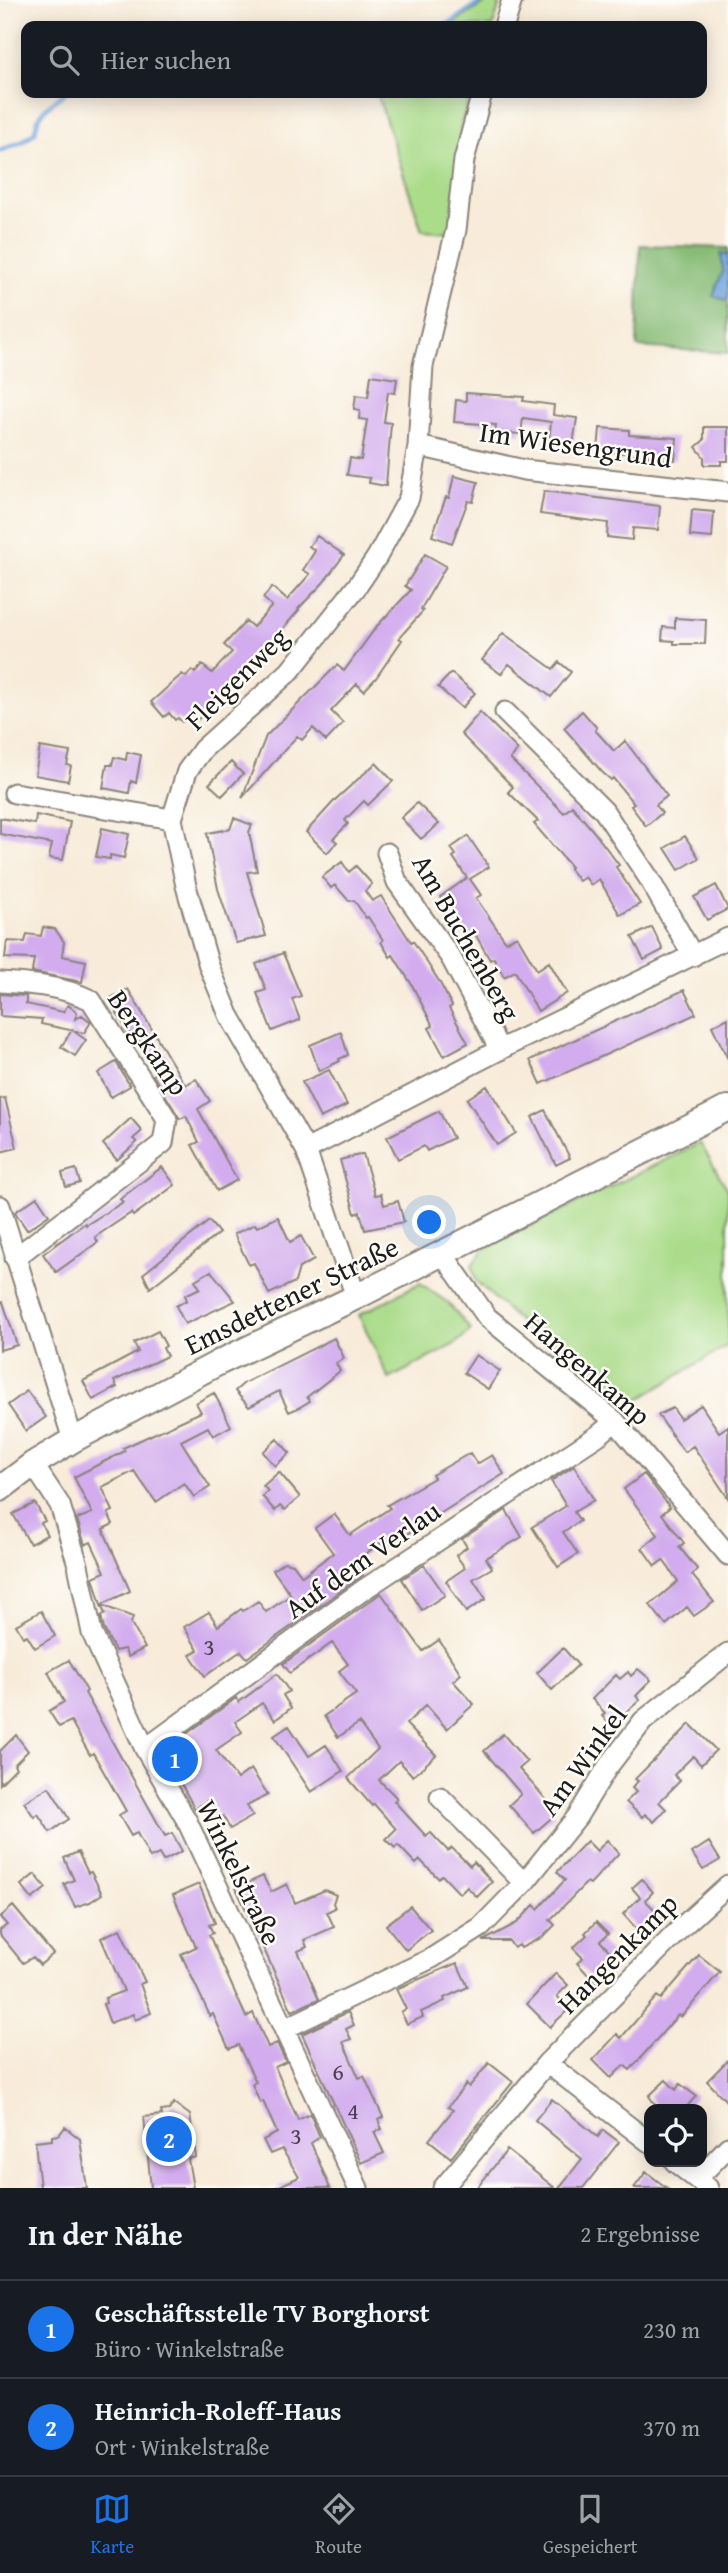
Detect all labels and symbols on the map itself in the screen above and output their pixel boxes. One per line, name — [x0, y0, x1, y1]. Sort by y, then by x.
street label: Im Wiesengrund — [477, 410, 675, 478]
street label: Fleigenweg — [175, 617, 297, 739]
street label: Am Buchenberg — [403, 846, 531, 1028]
street label: Bergkamp — [98, 981, 200, 1103]
your location — [412, 1205, 446, 1239]
street label: Emsdettener Straße — [177, 1225, 405, 1365]
street label: Hangenkamp — [516, 1301, 660, 1435]
street label: Auf dem Verlau — [276, 1490, 448, 1628]
house number: 3 — [203, 1629, 215, 1664]
street label: Am Winkel — [528, 1696, 636, 1824]
pin: 1 — [152, 1733, 198, 1785]
street label: Winkelstraße — [187, 1792, 293, 1952]
street label: Hangenkamp — [547, 1883, 687, 2023]
house number: 6 — [332, 2054, 344, 2089]
house number: 4 — [347, 2093, 359, 2128]
pin: 2 — [146, 2113, 192, 2165]
house number: 3 — [290, 2118, 302, 2153]

